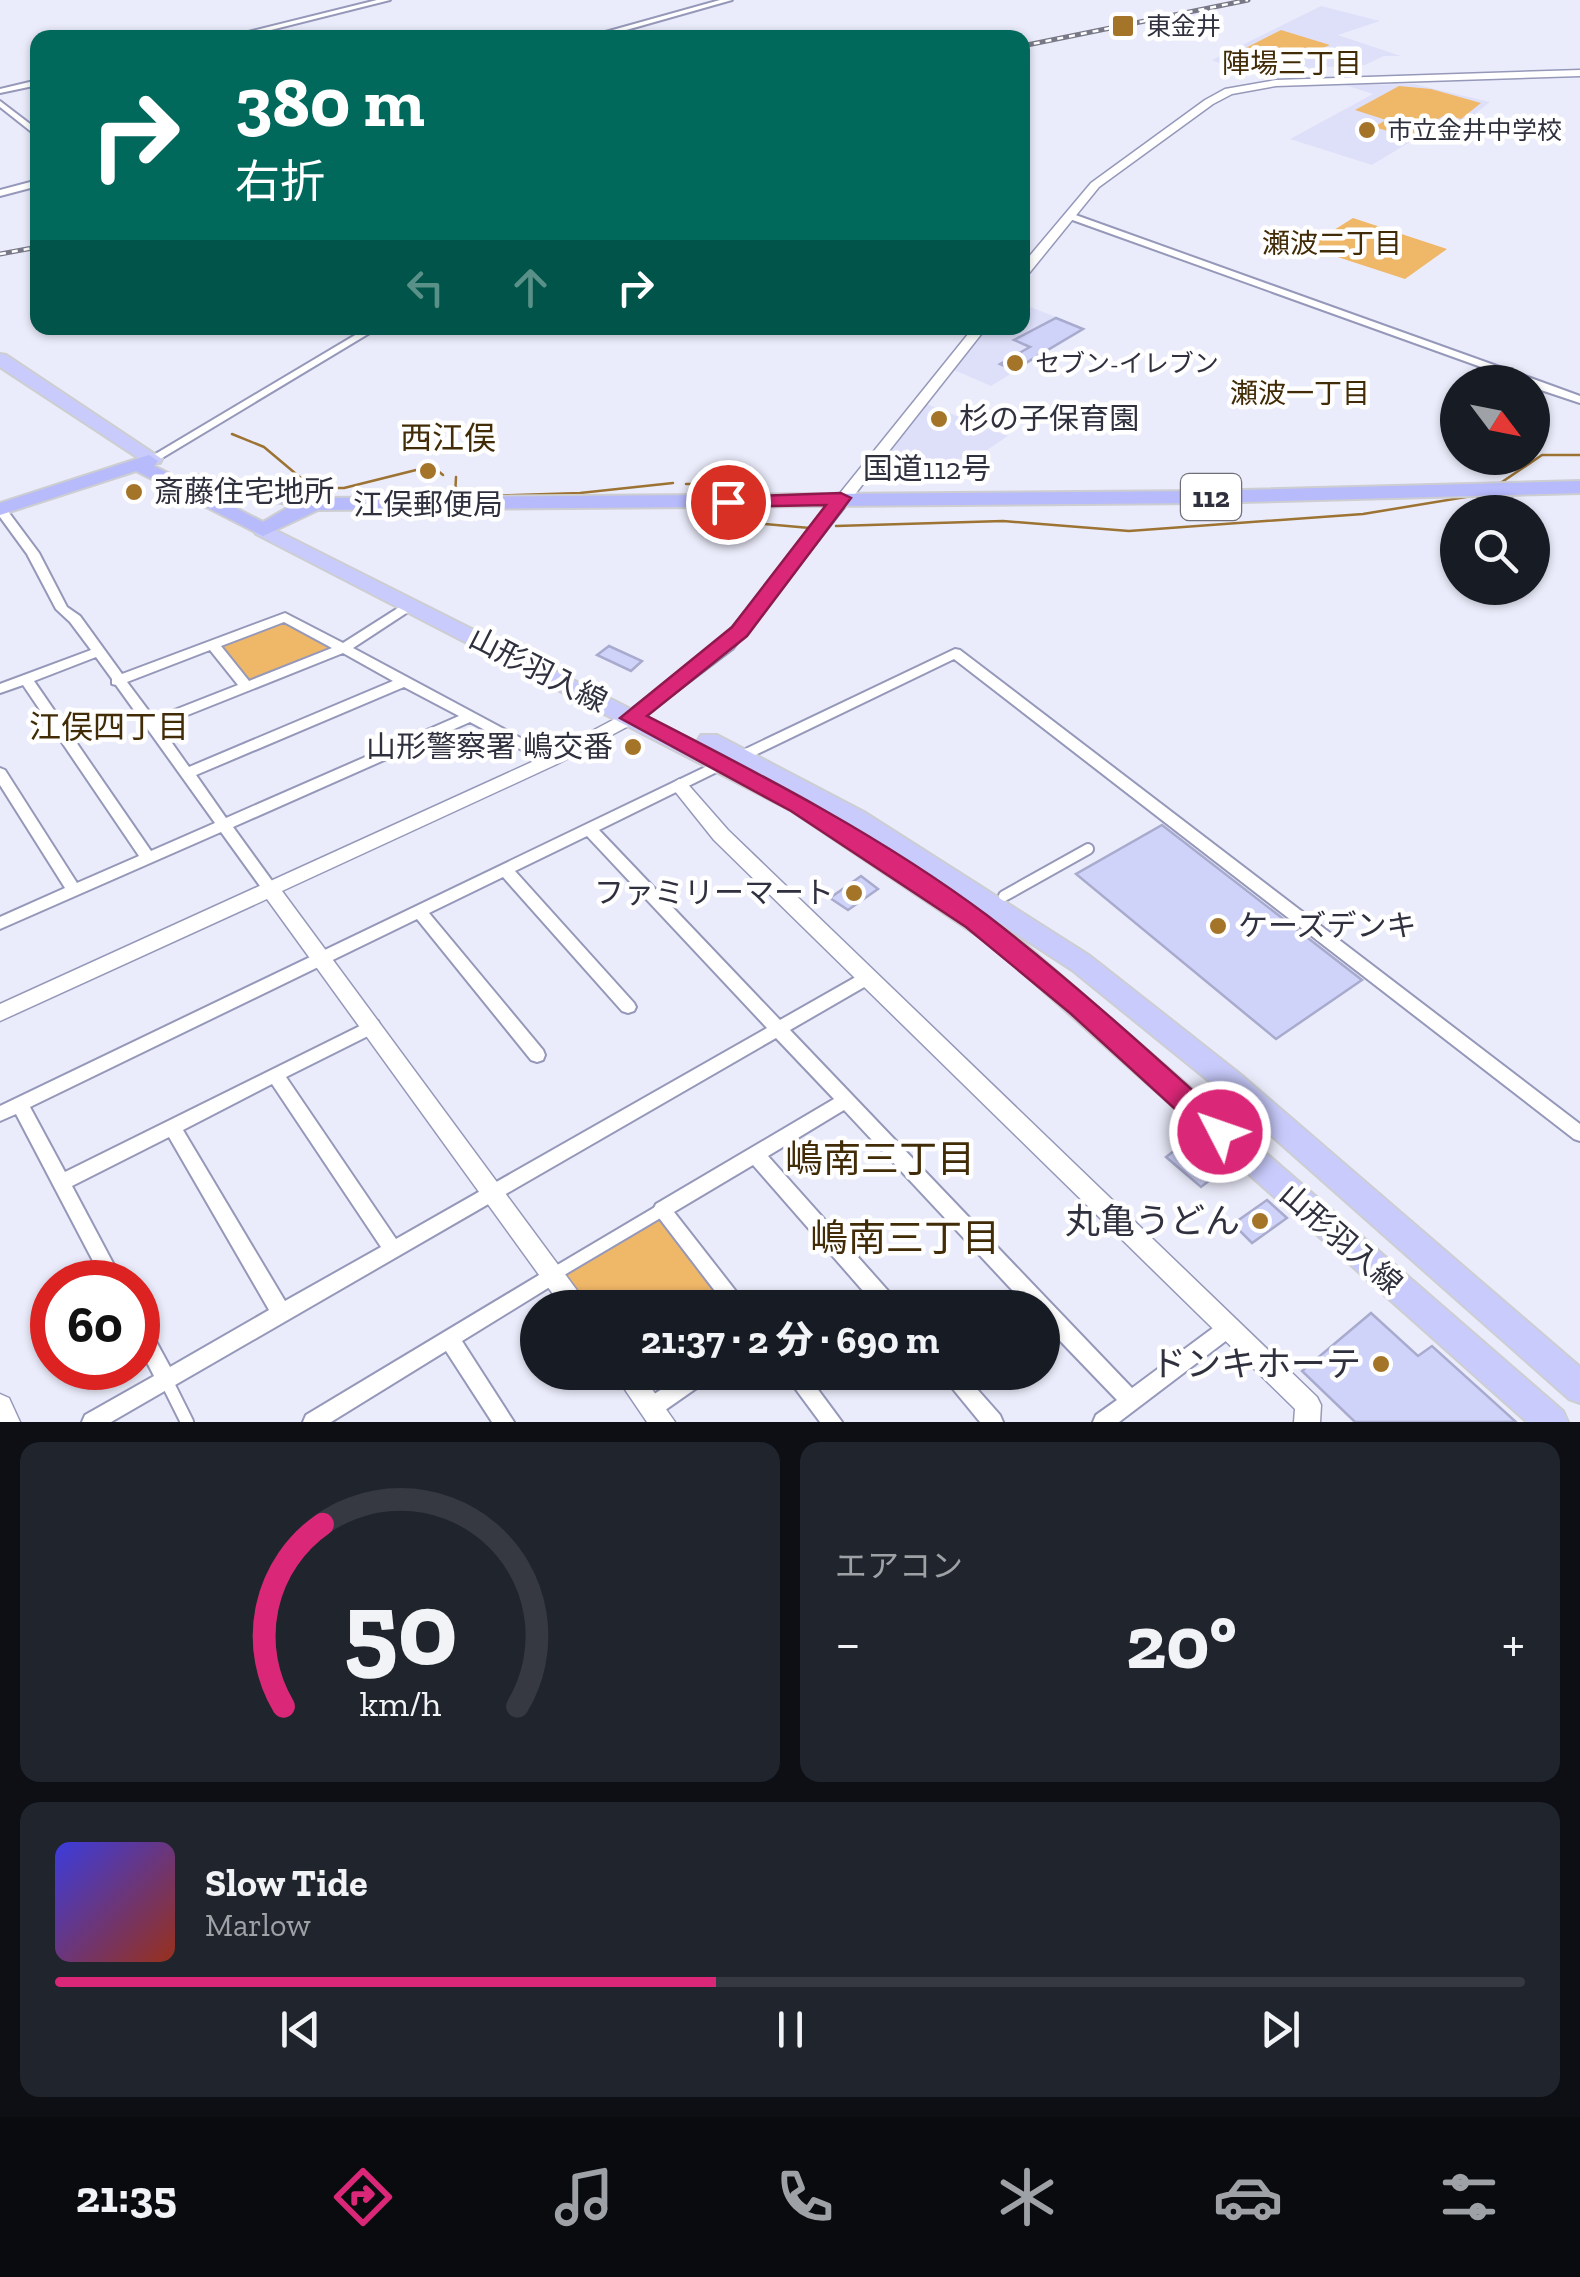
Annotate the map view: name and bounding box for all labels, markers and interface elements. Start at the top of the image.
place label: 東金井 [1146,11,1221,41]
marker: 東金井 [1110,13,1136,39]
district label: 陣場三丁目 [1222,47,1362,80]
text: 380 m [235,60,425,144]
icon: right [70,70,200,200]
place label: 市立金井中学校 [1387,115,1562,145]
marker: 市立金井中学校 [1356,119,1378,141]
text: 右折 [235,155,325,209]
district label: 瀬波二丁目 [1262,227,1402,260]
icon: left [398,260,453,315]
icon: ahead [503,260,558,315]
icon: right [608,260,663,315]
place label: セブン-イレブン [1035,348,1219,378]
marker: セブン-イレブン [1004,352,1026,374]
north arrow [1440,365,1550,475]
map controls [1440,365,1550,605]
district label: 瀬波一丁目 [1230,377,1370,410]
place label: 杉の子保育園 [959,401,1139,437]
marker: 杉の子保育園 [928,408,950,430]
district label: 西江俣 [400,419,496,457]
street label: 国道112号 [863,451,991,487]
marker: 江俣郵便局 [417,460,439,482]
pin [686,460,771,545]
place label: 斎藤住宅地所 [154,474,334,510]
road number: 112 [1181,474,1241,520]
icon: arrive [701,475,756,530]
marker: 斎藤住宅地所 [123,481,145,503]
place label: 江俣郵便局 [353,487,503,523]
button: search [1440,495,1550,605]
street label: 山形羽入線 [463,620,613,720]
district label: 江俣四丁目 [29,708,189,746]
place label: 山形警察署 嶋交番 [366,729,613,765]
marker: 山形警察署 嶋交番 [622,736,644,758]
place label: ファミリーマート [594,875,834,911]
marker: ファミリーマート [843,882,865,904]
place label: ケーズデンキ [1238,908,1417,944]
marker: ケーズデンキ [1207,915,1229,937]
position arrow [1168,1080,1272,1184]
district label: 嶋南三丁目 [785,1136,975,1182]
street label: 山形羽入線 [1273,1176,1409,1302]
place label: 丸亀うどん [1065,1200,1240,1242]
marker: 丸亀うどん [1249,1210,1271,1232]
district label: 嶋南三丁目 [810,1215,1000,1261]
speed limit sign: 60 [30,1260,160,1390]
text: 21:37 · 2 分 · 690 m [641,1317,939,1363]
place label: ドンキホーテ [1151,1343,1361,1385]
marker: ドンキホーテ [1370,1353,1392,1375]
text: エアコン [835,1547,963,1585]
text: 50 [343,1566,457,1691]
text: 20° [1126,1597,1237,1687]
text: − [835,1610,861,1676]
text: + [1502,1610,1525,1676]
text: km/h [359,1682,441,1725]
text: Slow Tide [205,1860,368,1906]
text: Marlow [205,1906,311,1944]
icon: previous [273,2002,328,2057]
icon: pause [763,2002,818,2057]
icon: next [1253,2002,1308,2057]
icon: directions [328,2162,398,2232]
icon: music [549,2162,619,2232]
icon: phone [770,2162,840,2232]
icon: climate [992,2162,1062,2232]
icon: car [1213,2162,1283,2232]
icon: filters [1434,2162,1504,2232]
text: 21:35 [76,2170,177,2224]

